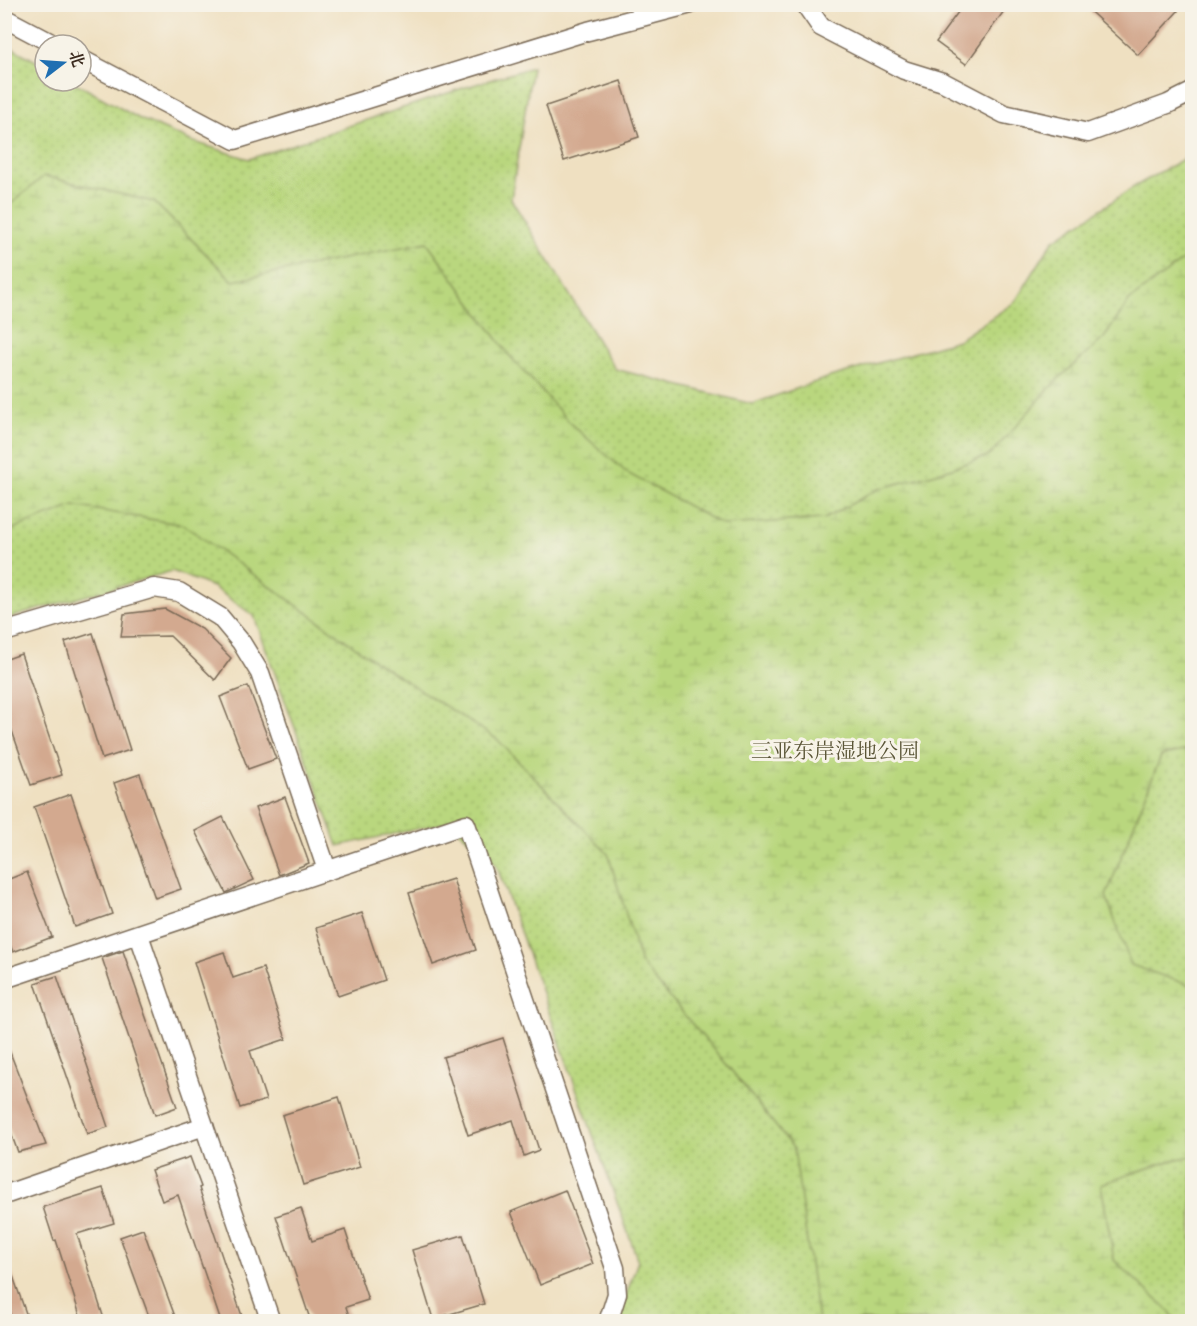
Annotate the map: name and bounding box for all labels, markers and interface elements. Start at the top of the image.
north arrow [33,33,93,93]
text: 北 [64,48,89,70]
park label: 三亚东岸湿地公园 [751,737,919,765]

